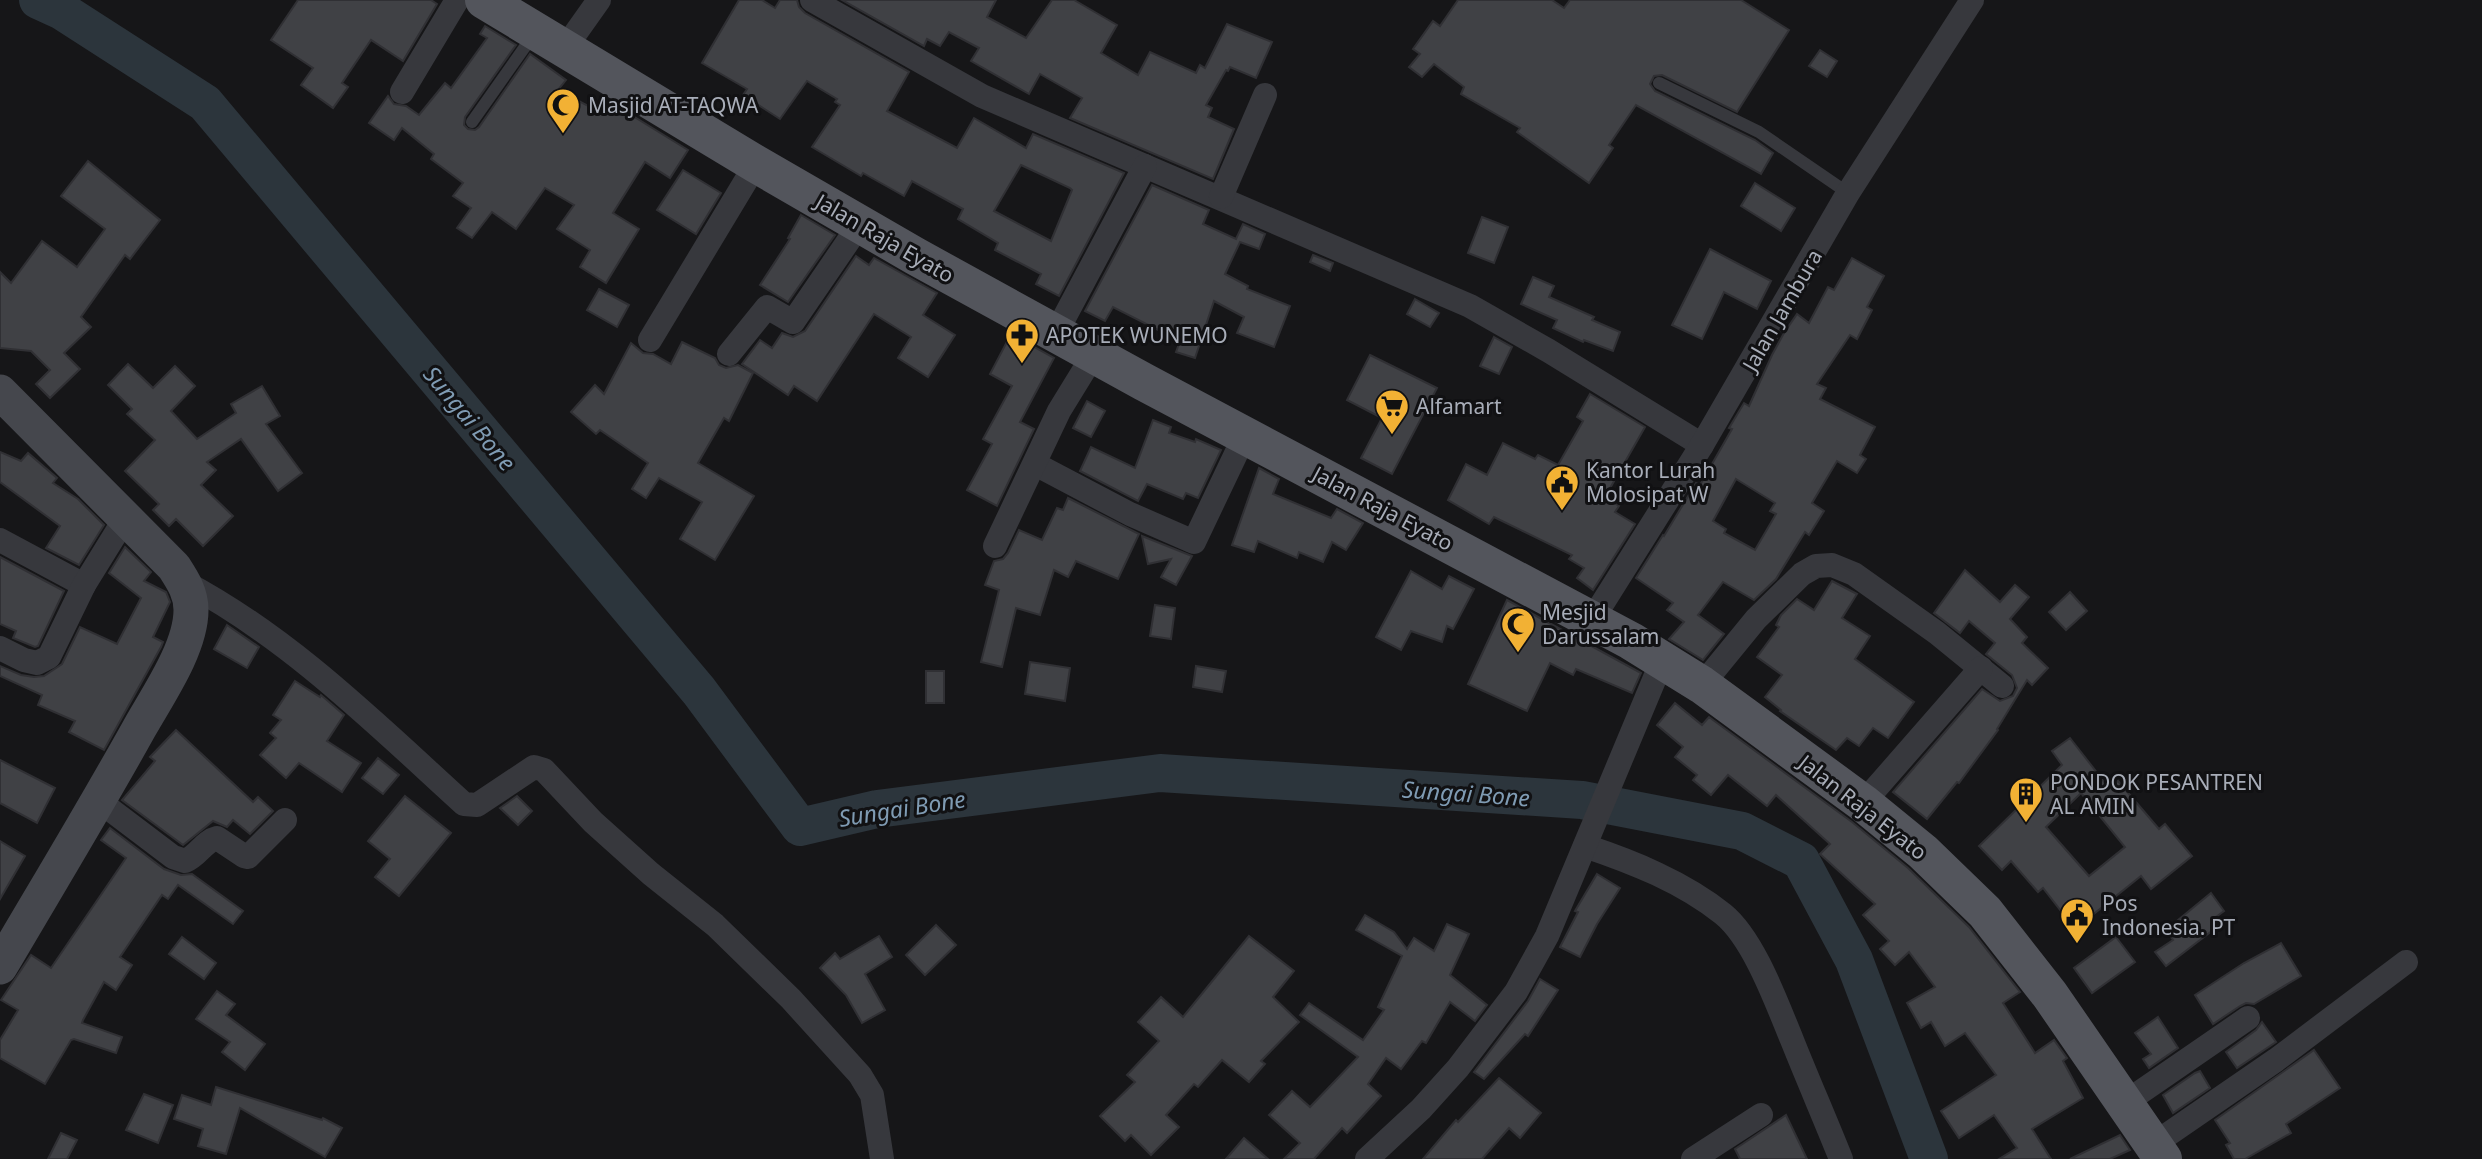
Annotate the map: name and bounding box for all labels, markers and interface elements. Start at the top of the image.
mosque icon: Masjid AT-TAQWA [544,86,582,135]
place label: Masjid AT-TAQWA [588,91,759,119]
street label: Jalan Raja Eyato [809,186,959,289]
street label: Jalan Jambura [1735,244,1828,378]
pharmacy icon: APOTEK WUNEMO [1003,316,1041,365]
place label: APOTEK WUNEMO [1046,321,1228,349]
water label: Sungai Bone [417,359,523,477]
supermarket icon: Alfamart [1373,387,1411,436]
place label: Alfamart [1416,392,1502,420]
place label: Kantor Lurah Molosipat W [1586,456,1715,508]
street label: Jalan Raja Eyato [1306,458,1458,557]
public building icon: Kantor Lurah Molosipat W [1543,463,1581,512]
place label: Mesjid Darussalam [1542,598,1660,650]
mosque icon: Mesjid Darussalam [1499,605,1537,654]
street label: Jalan Raja Eyato [1792,747,1933,866]
place label: PONDOK PESANTREN AL AMIN [2050,768,2263,820]
water label: Sungai Bone [1401,773,1531,813]
building icon: PONDOK PESANTREN AL AMIN [2007,775,2045,824]
water label: Sungai Bone [836,782,968,834]
place label: Pos Indonesia. PT [2102,889,2236,941]
public building icon: Pos Indonesia. PT [2058,896,2096,945]

